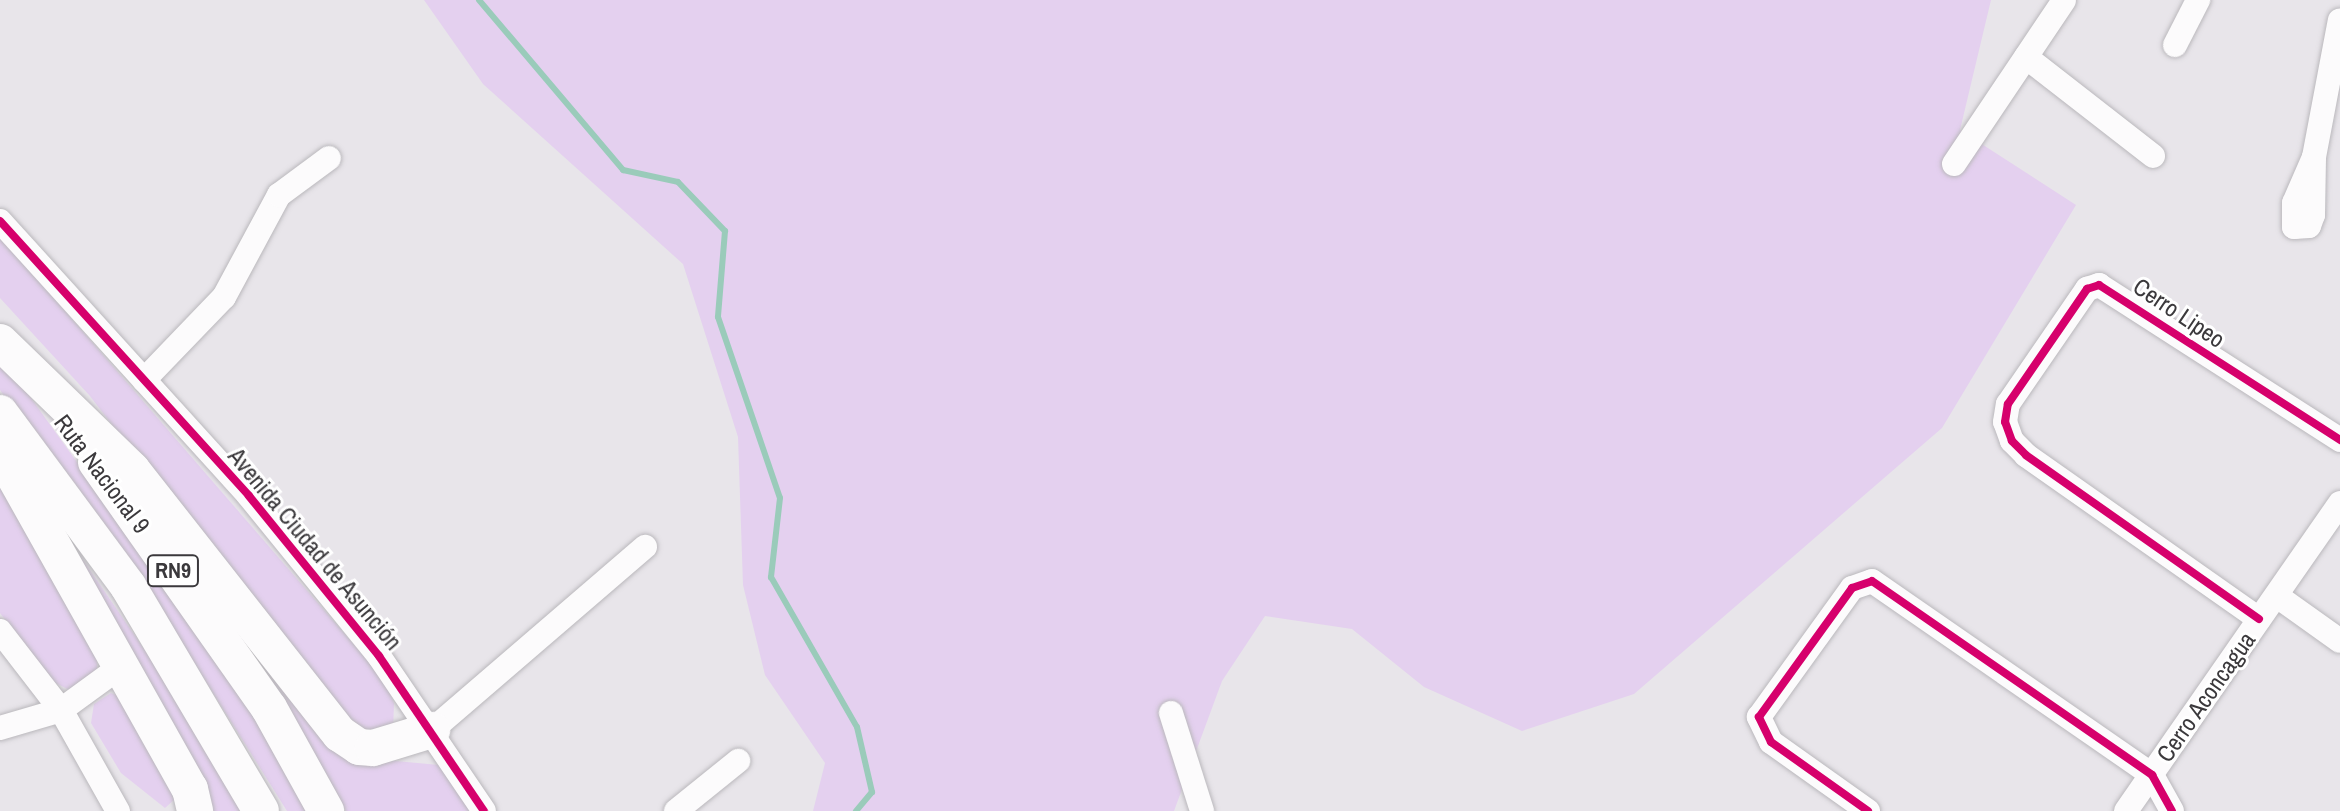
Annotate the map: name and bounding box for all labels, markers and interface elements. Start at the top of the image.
street label: Cerro Lipeo [2128,272,2230,354]
street label: Ruta Nacional 9 [48,409,156,539]
street label: Avenida Ciudad de Asunción [222,442,408,656]
road number: RN9 [145,553,201,589]
street label: Cerro Aconcagua [2150,626,2262,768]

